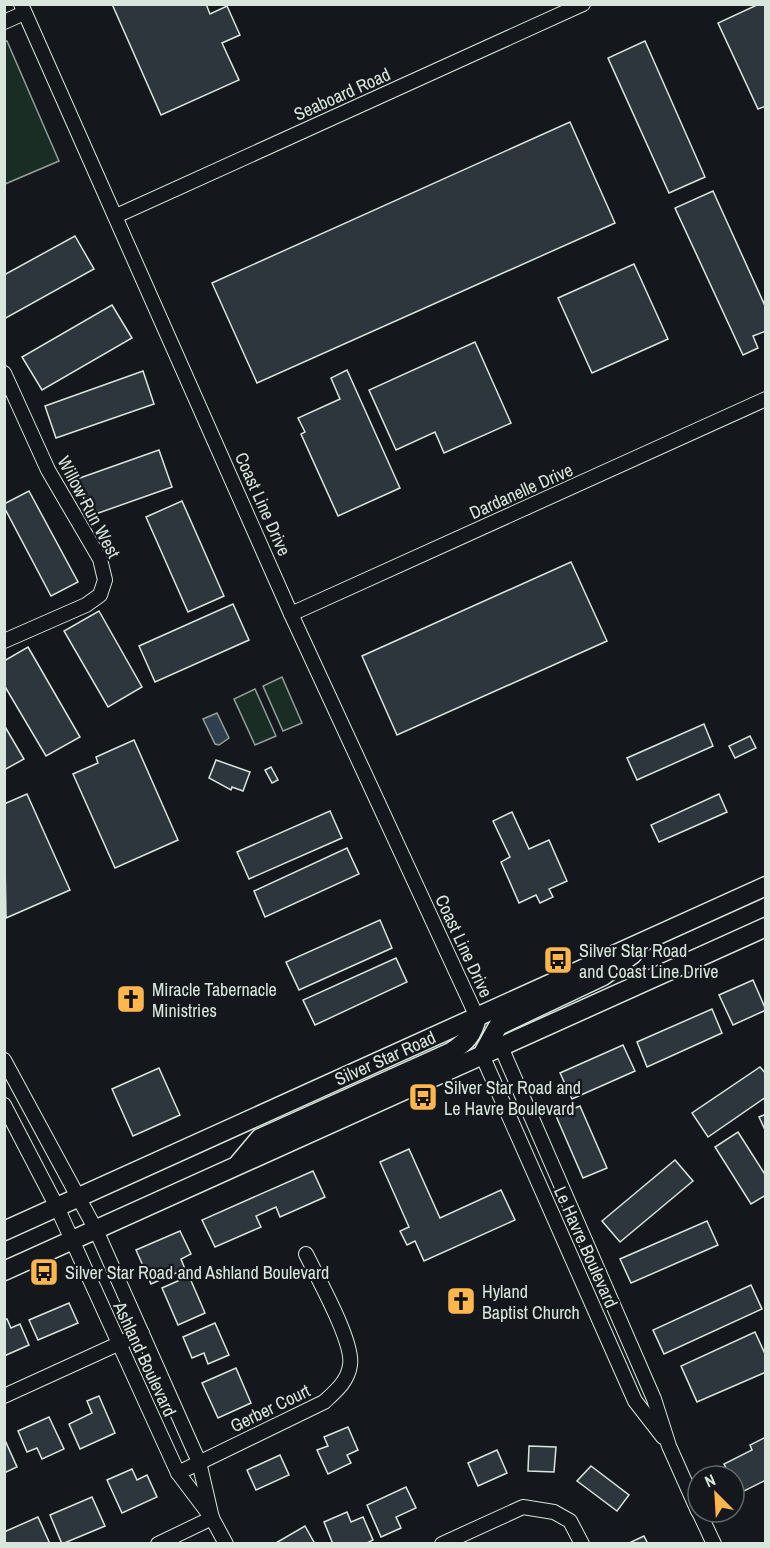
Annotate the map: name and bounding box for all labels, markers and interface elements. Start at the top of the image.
street label: Seaboard Road [290,62,394,126]
street label: Coast Line Drive [229,448,297,560]
street label: Willow Run West [52,452,126,562]
street label: Dardanelle Drive [465,457,577,525]
street label: Coast Line Drive [429,891,499,1001]
place label: Silver Star Road and Coast Line Drive [579,938,718,984]
bus stop icon: Silver Star Road and Coast Line Drive [542,944,574,976]
place label: Miracle Tabernacle Ministries [152,977,277,1023]
church icon: Miracle Tabernacle Ministries [115,983,147,1015]
street label: Silver Star Road [330,1025,440,1091]
place label: Silver Star Road and Le Havre Boulevard [444,1075,581,1121]
bus stop icon: Silver Star Road and Le Havre Boulevard [407,1081,439,1113]
street label: Le Havre Boulevard [548,1182,624,1312]
bus stop icon: Silver Star Road and Ashland Boulevard [28,1256,60,1288]
place label: Silver Star Road and Ashland Boulevard [65,1260,329,1285]
place label: Hyland Baptist Church [482,1279,580,1325]
church icon: Hyland Baptist Church [445,1285,477,1317]
street label: Ashland Boulevard [107,1297,183,1420]
street label: Gerber Court [226,1378,314,1438]
north arrow [686,1464,746,1524]
text: N [701,1468,719,1492]

